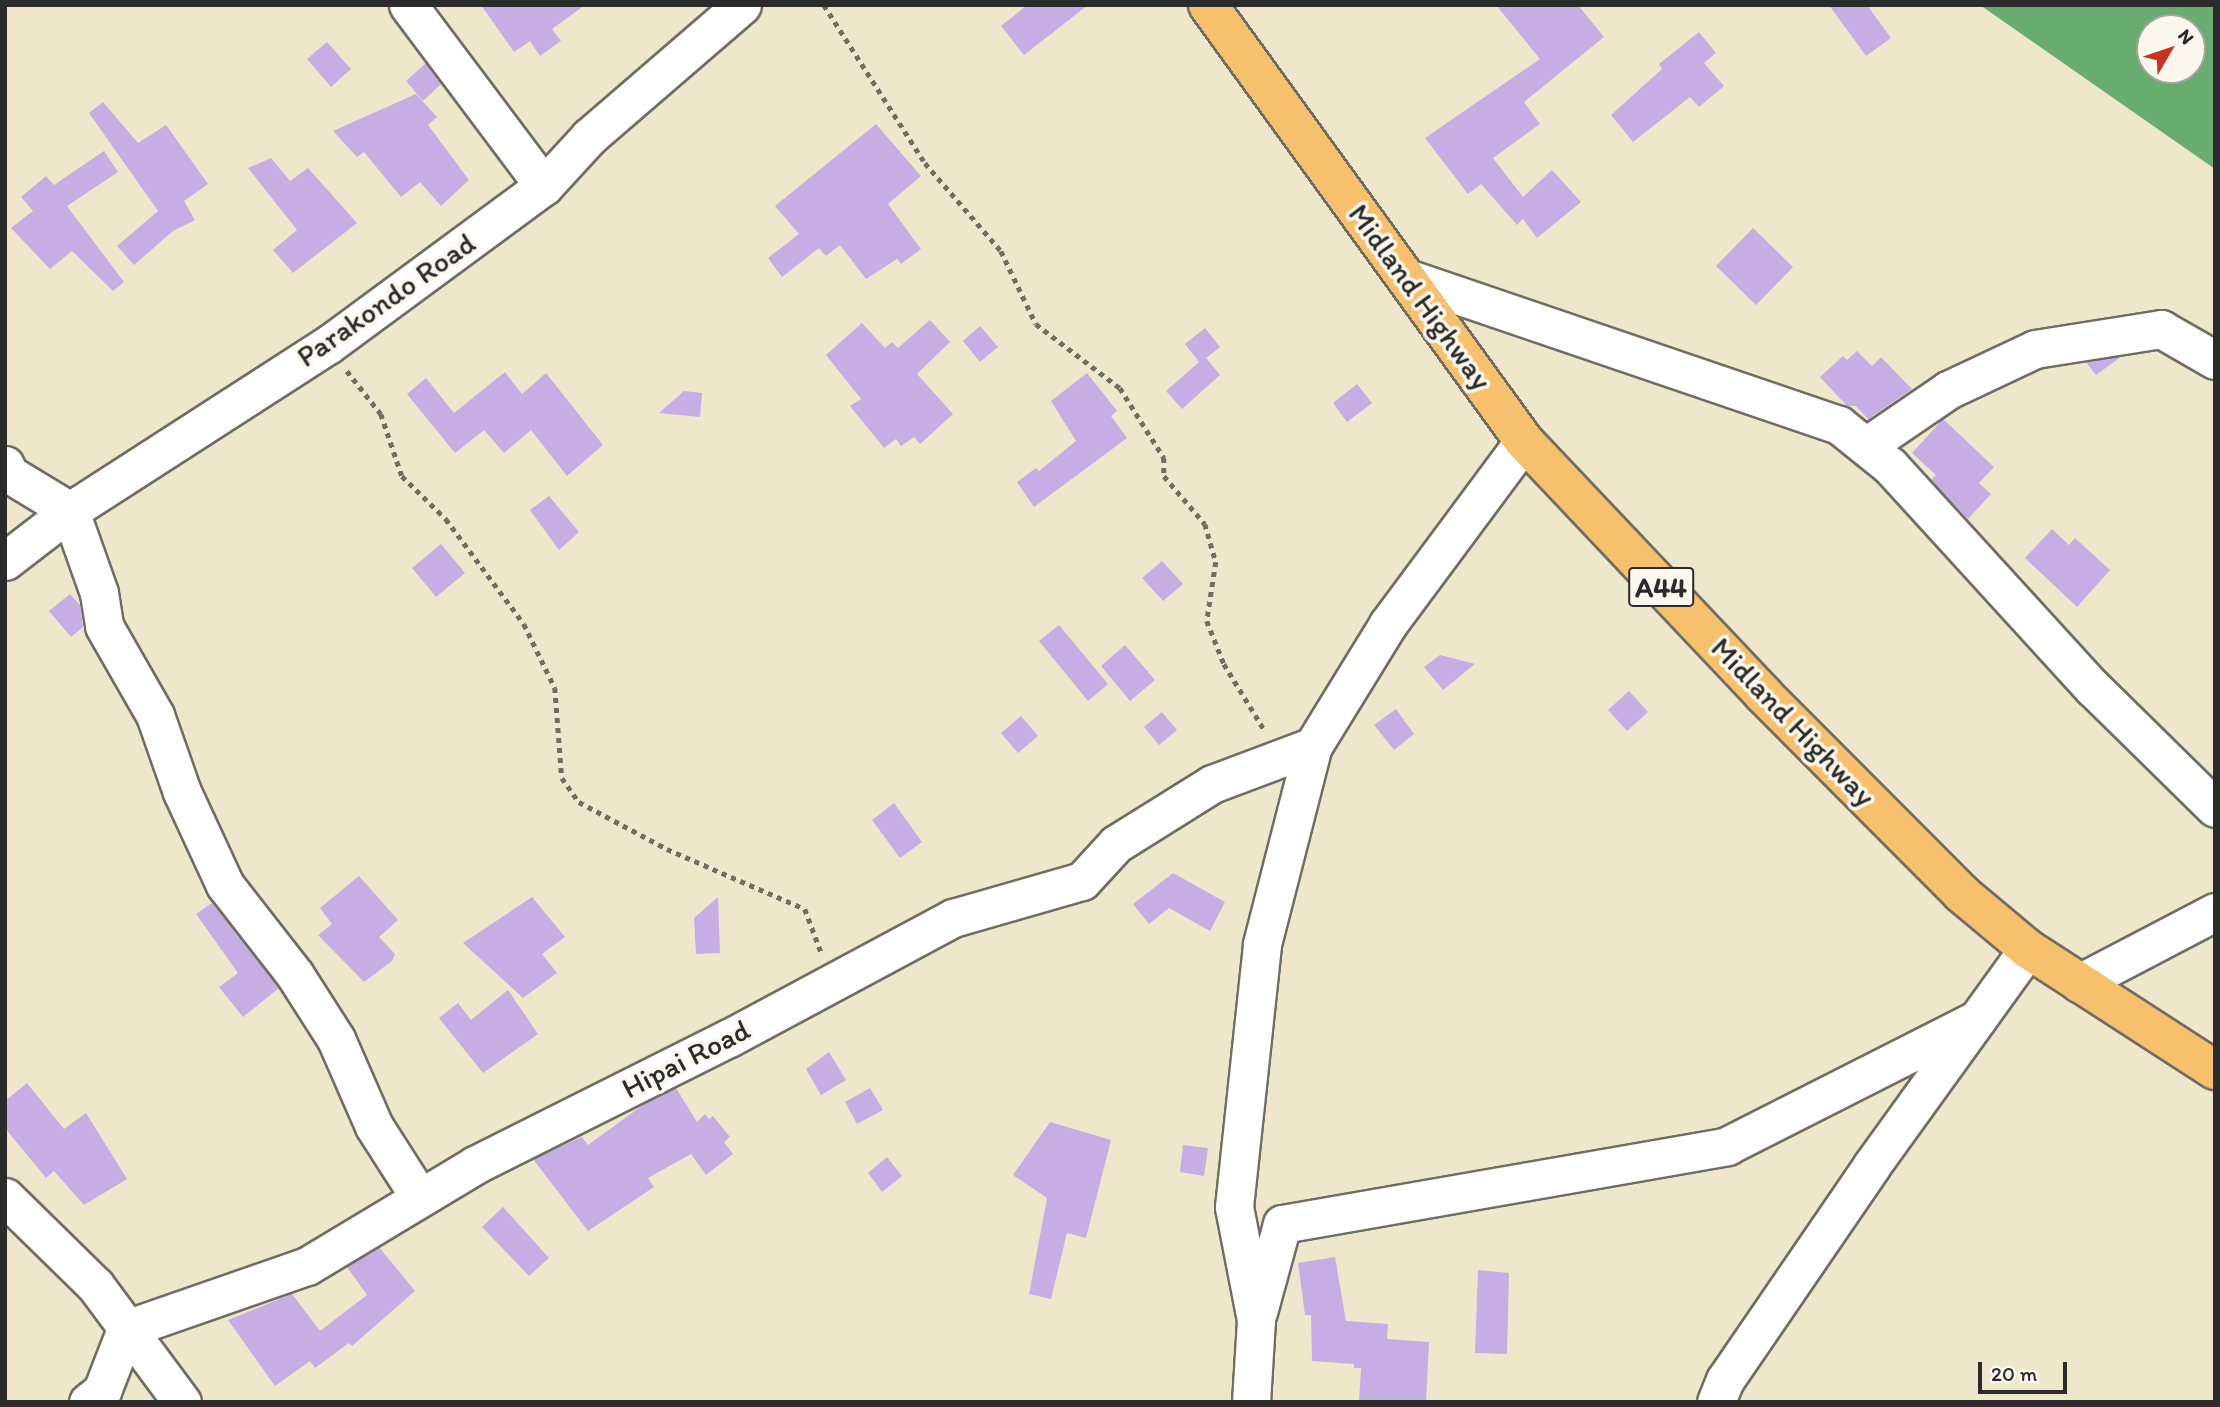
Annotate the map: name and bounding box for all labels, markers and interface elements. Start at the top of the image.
north arrow [2136,14,2206,84]
text: N [2173,25,2199,49]
street label: Midland Highway [1341,198,1499,396]
street label: Parakondo Road [290,225,482,375]
road number: A44 [1628,562,1694,612]
street label: Midland Highway [1704,630,1882,814]
street label: Hipai Road [616,1012,756,1106]
scale bar [1982,1348,2071,1392]
text: 20 m [1991,1361,2037,1386]

